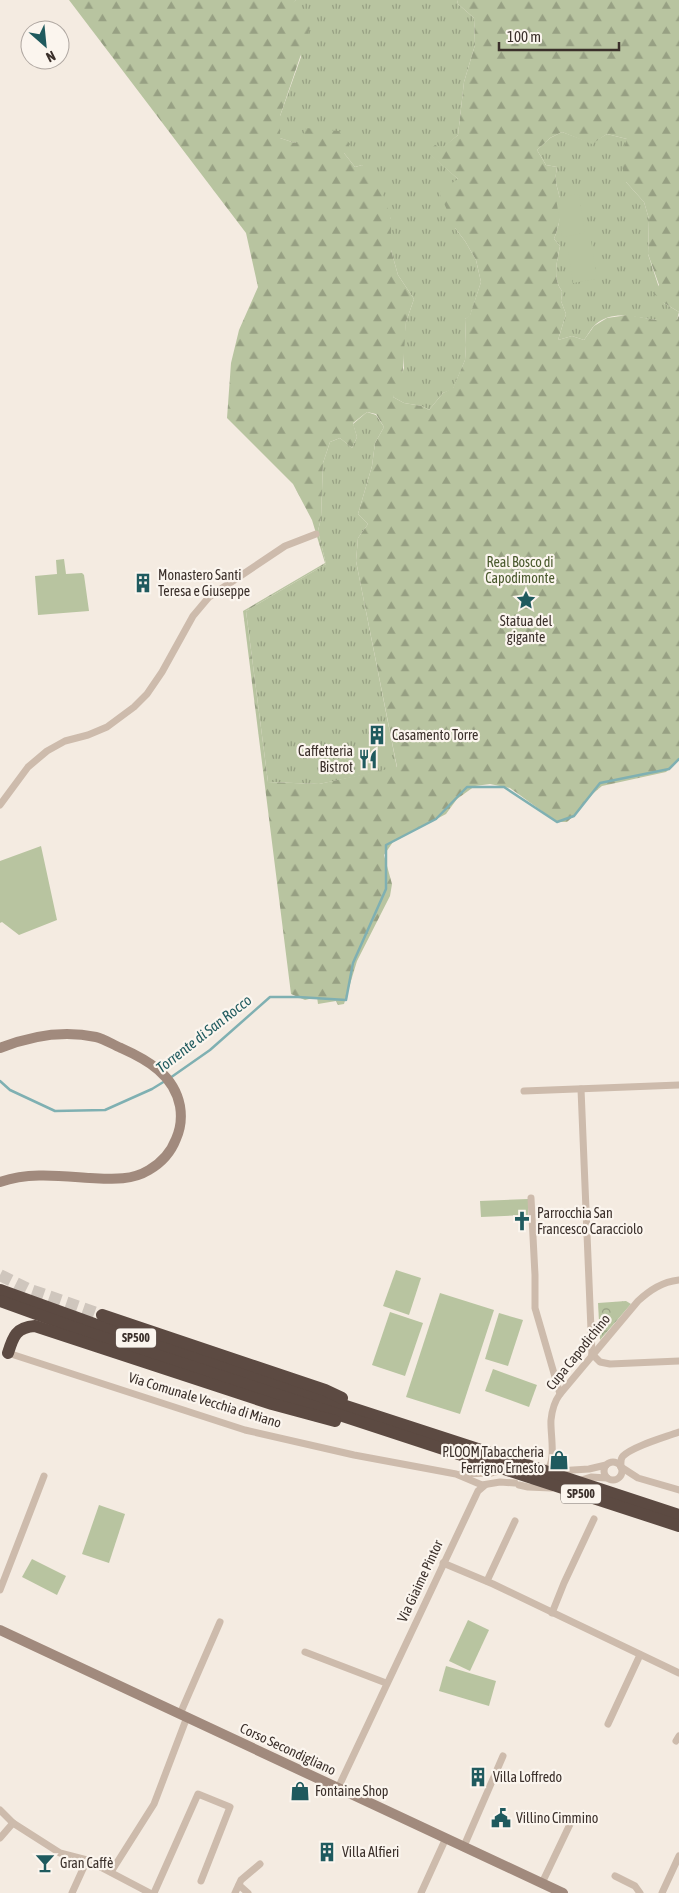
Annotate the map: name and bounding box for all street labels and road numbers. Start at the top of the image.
street label: Cupa Capodichino [543,1311,613,1393]
road number: SP500 [116,1329,156,1348]
street label: Via Comunale Vecchia di Miano [127,1369,283,1431]
road number: SP500 [561,1485,601,1504]
street label: Via Giaime Pintor [394,1537,446,1624]
street label: Corso Secondigliano [238,1720,338,1778]

